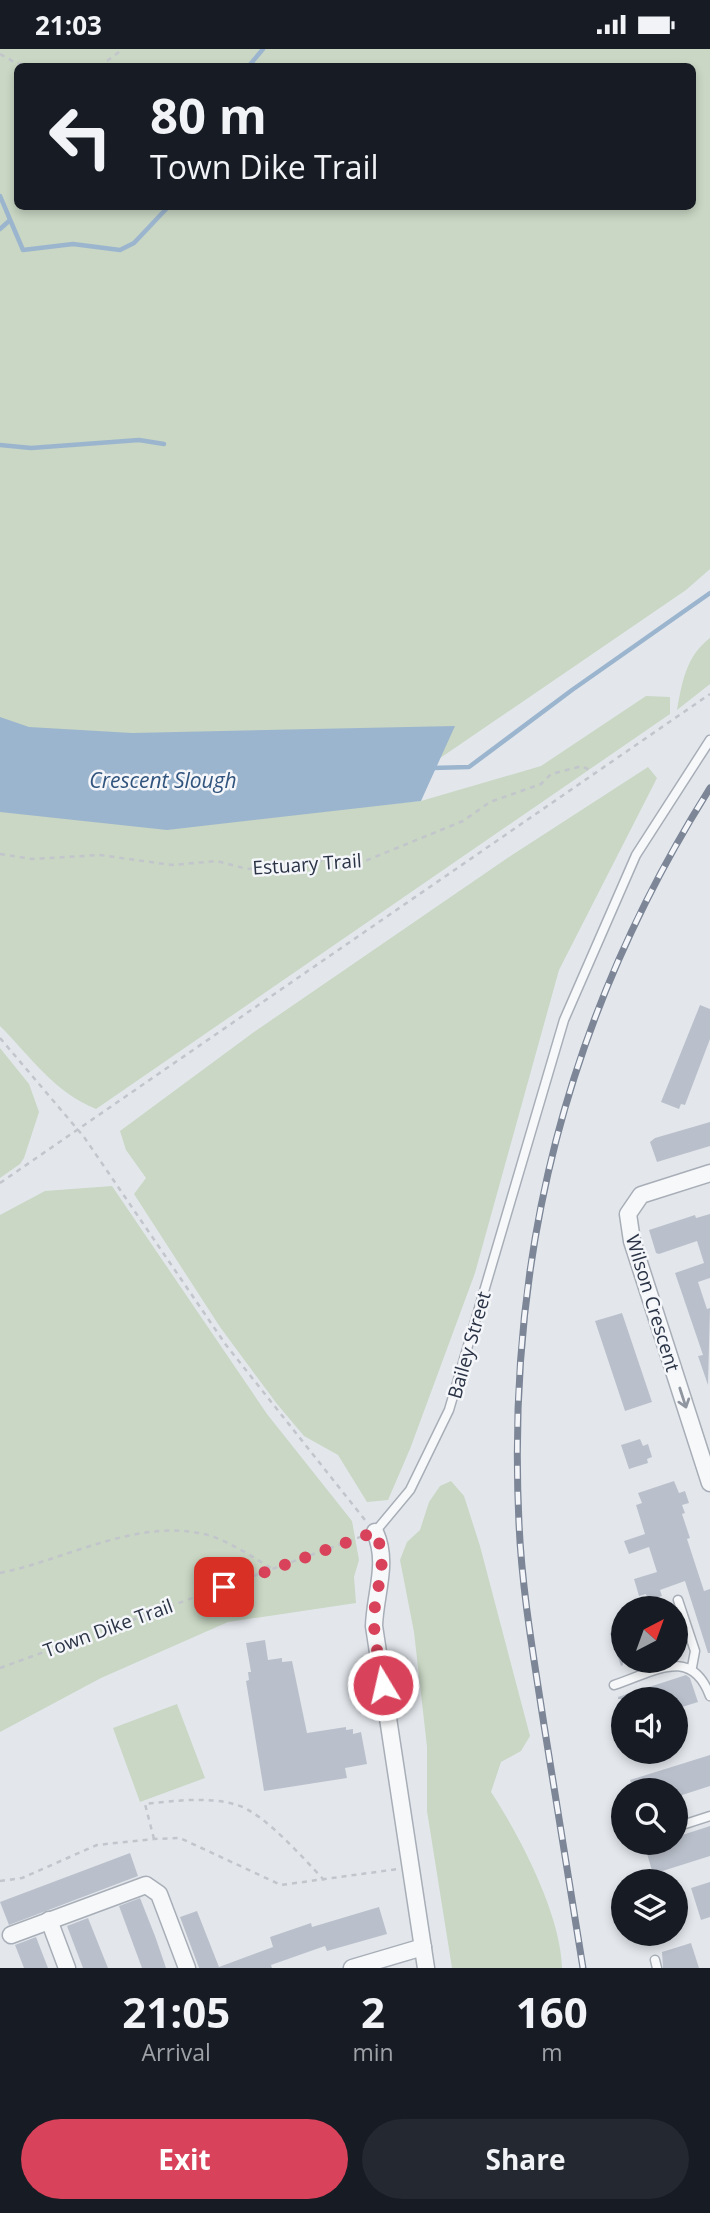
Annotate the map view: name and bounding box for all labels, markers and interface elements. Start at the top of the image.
text: 21:03 [35,7,102,43]
text: 80 m [150,82,267,148]
icon: left [35,91,126,182]
text: Town Dike Trail [150,145,379,188]
water label: Crescent Slough [89,766,237,794]
street label: Estuary Trail [252,847,362,881]
street label: Wilson Crescent [620,1231,686,1375]
street label: Bailey Street [441,1288,497,1402]
one-way arrow [677,1387,690,1409]
pin [194,1557,254,1617]
icon: arrive [205,1568,243,1606]
street label: Town Dike Trail [40,1593,176,1663]
north arrow [611,1596,688,1673]
map controls [611,1596,688,1946]
position arrow [346,1648,420,1722]
button: sound [611,1687,688,1764]
button: search [611,1778,688,1855]
button: layers [611,1869,688,1946]
text: 21:05 [122,1983,230,2040]
text: 2 [361,1983,385,2040]
text: 160 [516,1983,588,2040]
text: Arrival [142,2036,211,2068]
text: min [352,2036,394,2068]
text: m [541,2036,562,2068]
button: Exit [21,2119,348,2199]
button: Share [362,2119,689,2199]

